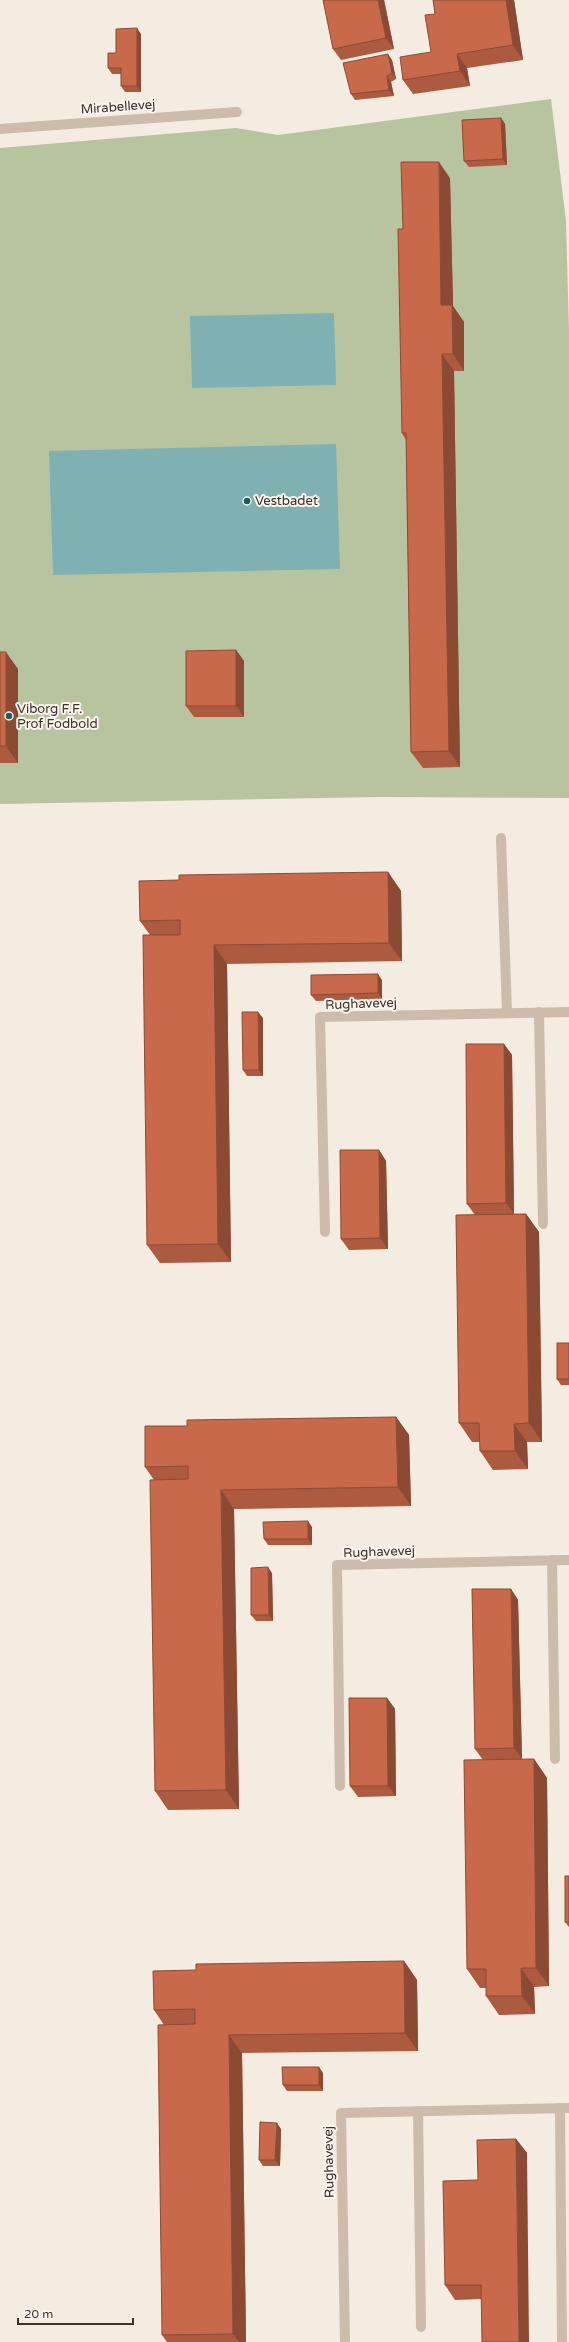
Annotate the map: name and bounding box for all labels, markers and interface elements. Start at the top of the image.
street label: Mirabellevej [80,96,156,118]
place label: Vestbadet [255,493,318,509]
marker: Vestbadet [242,496,252,506]
place label: Viborg F.F. Prof Fodbold [17,701,98,732]
marker: Viborg F.F. Prof Fodbold [4,711,14,721]
street label: Rughavevej [325,995,397,1013]
street label: Rughavevej [343,1543,415,1561]
street label: Rughavevej [320,2126,338,2198]
scale bar [18,2300,133,2326]
text: 20 m [24,2307,53,2321]

